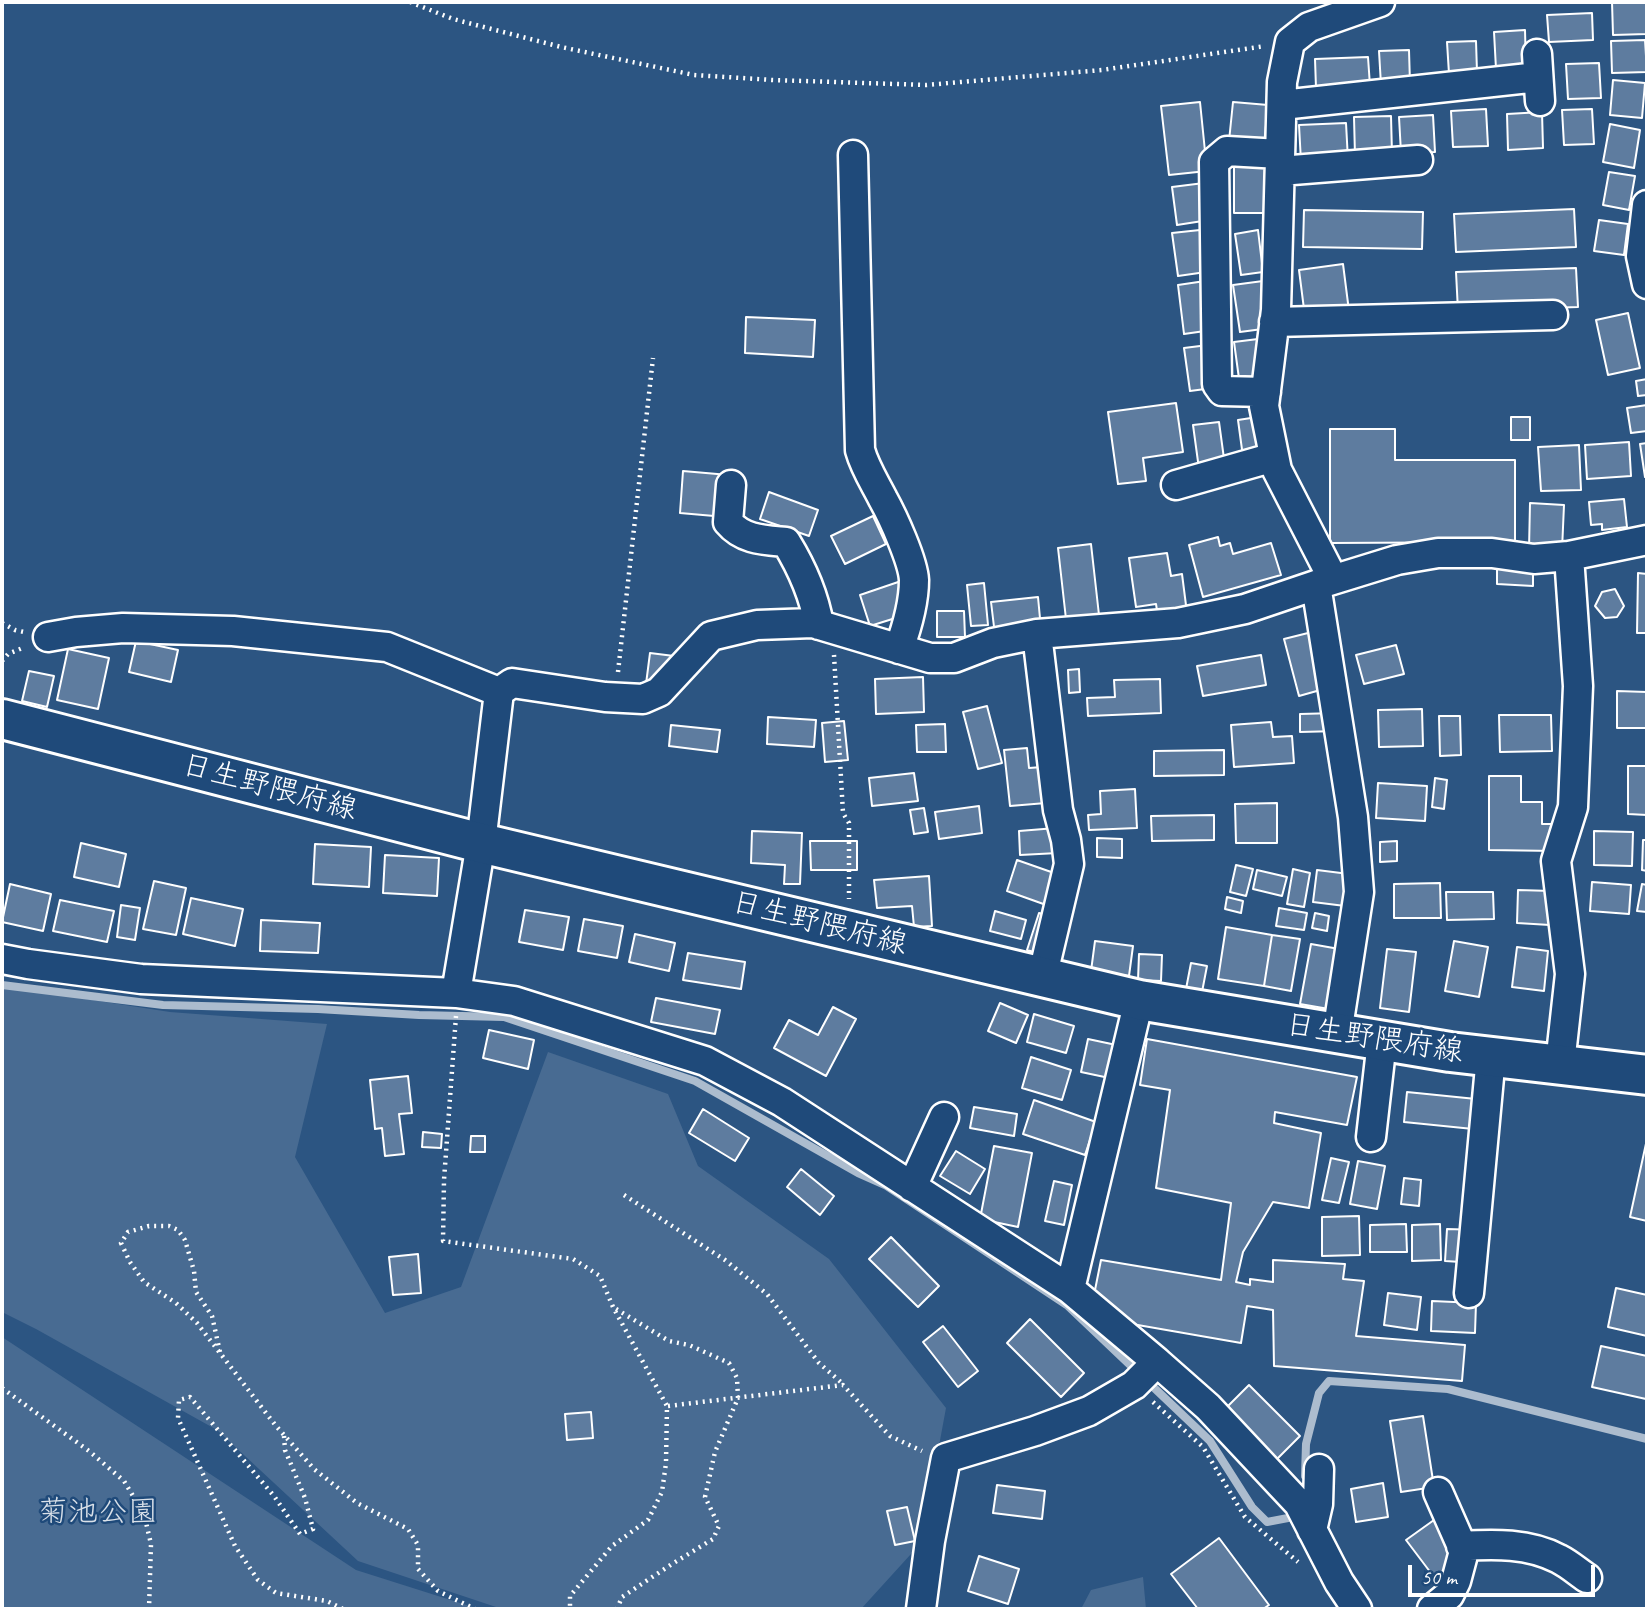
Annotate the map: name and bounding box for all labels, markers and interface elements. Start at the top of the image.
street label: 日生野隈府線 [177,747,361,829]
street label: 日生野隈府線 [727,885,911,963]
street label: 日生野隈府線 [1282,1007,1466,1071]
park label: 菊池公園 [38,1495,158,1531]
scale bar [1411,1552,1598,1596]
text: 50 m [1421,1564,1457,1590]

